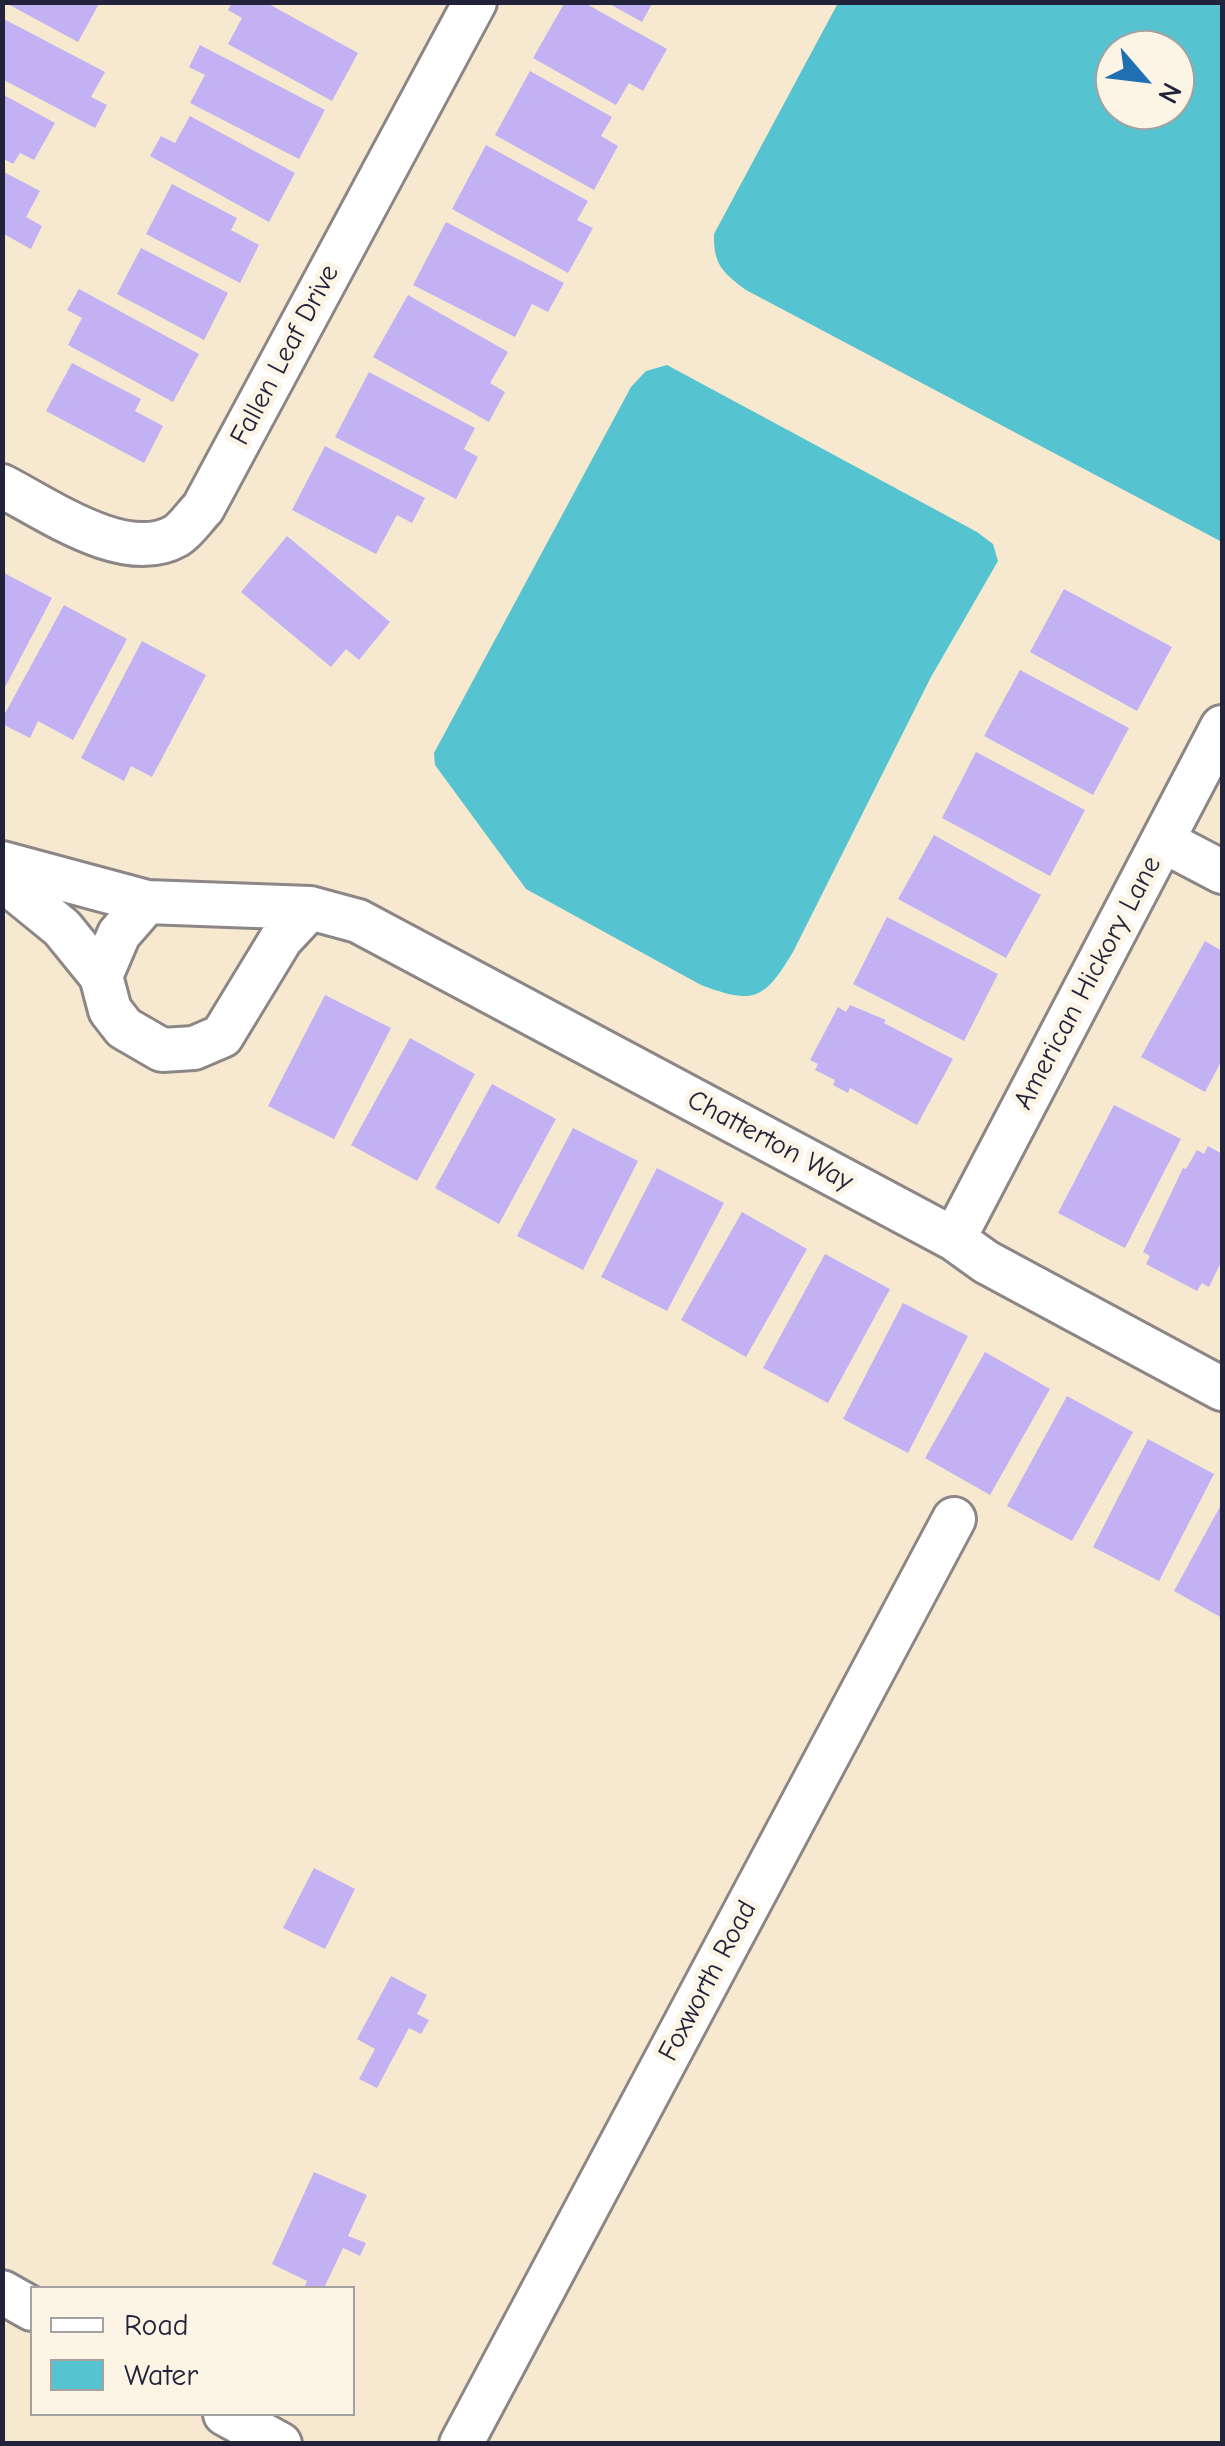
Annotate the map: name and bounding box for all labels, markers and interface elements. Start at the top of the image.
north arrow [1095,30,1195,130]
text: N [1151,78,1188,109]
street label: Fallen Leaf Drive [223,259,347,451]
street label: American Hickory Lane [1007,851,1169,1115]
street label: Chatterton Way [681,1083,859,1199]
street label: Foxworth Road [652,1895,764,2067]
legend [30,2286,355,2416]
text: Road [124,2308,189,2343]
text: Water [124,2358,198,2393]

